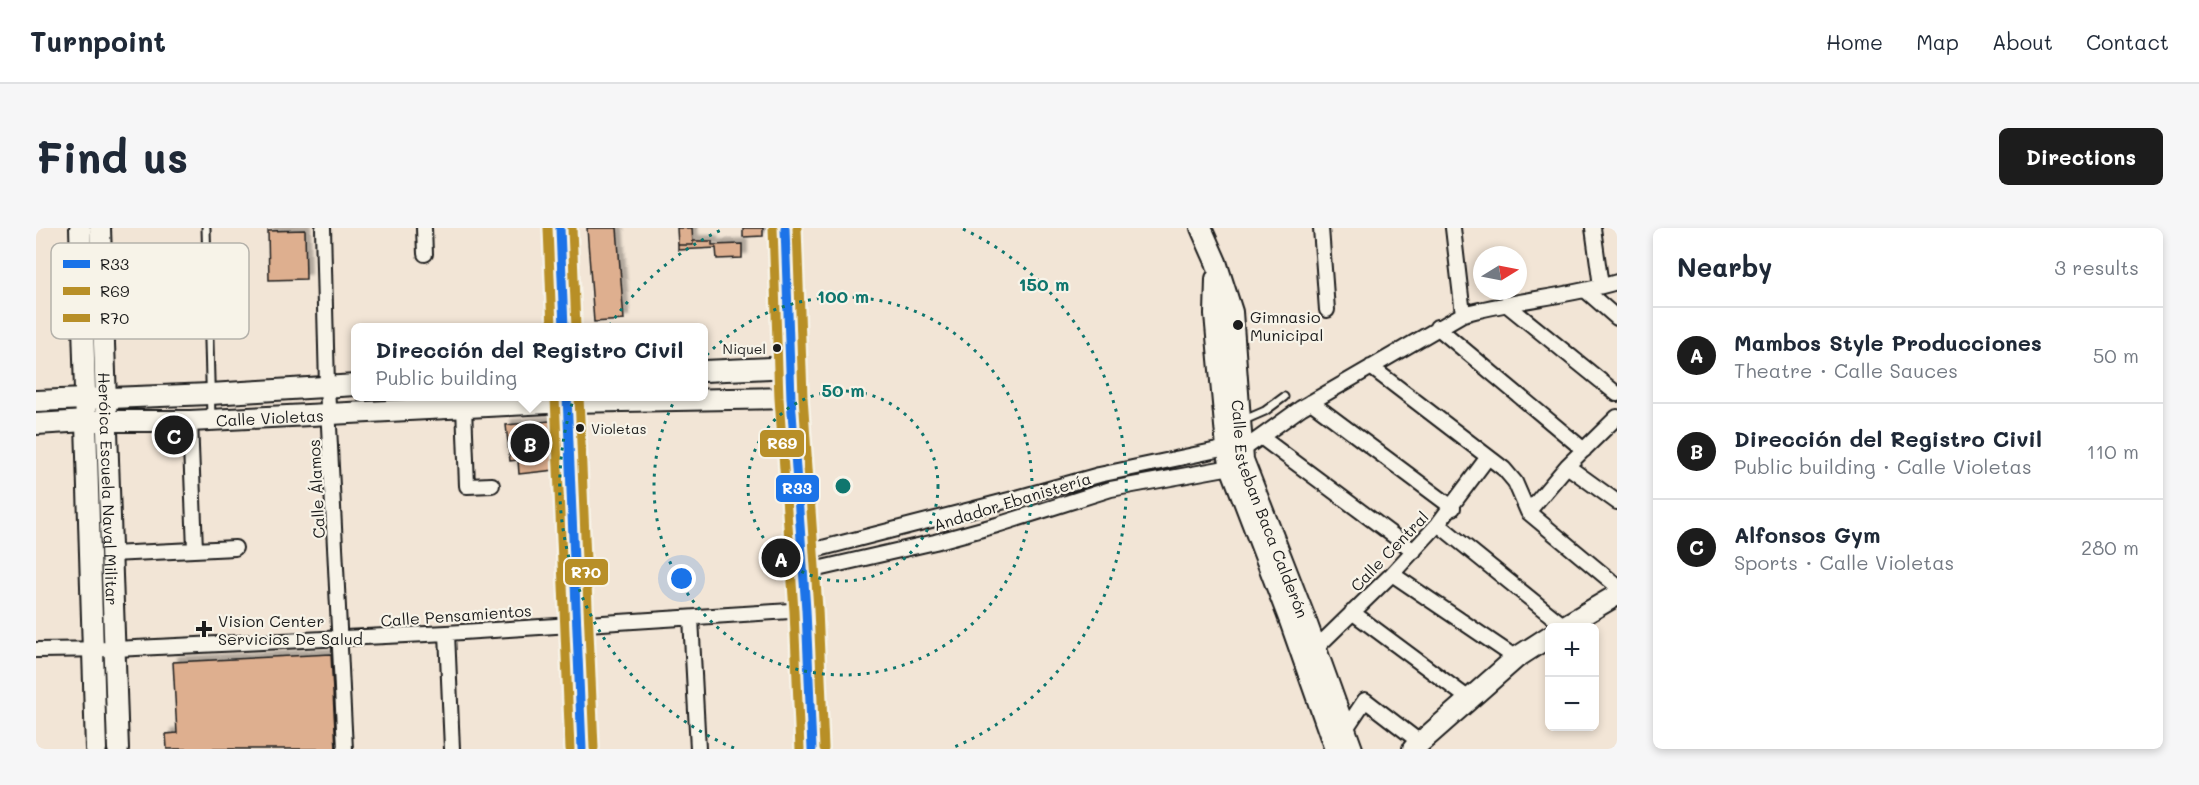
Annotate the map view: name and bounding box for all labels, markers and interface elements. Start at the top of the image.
text: Turnpoint [30,23,166,59]
text: Home [1826,28,1883,55]
text: Map [1916,28,1959,55]
text: About [1992,28,2053,55]
text: Contact [2086,28,2169,55]
button: Directions [1999,128,2163,185]
text: Find us [36,129,188,184]
legend [51,243,249,339]
north arrow [1473,246,1527,300]
text: Nearby [1677,250,1772,284]
text: R33 [100,253,129,274]
text: 3 results [2054,254,2139,280]
text: 150 m [1019,272,1069,296]
text: R69 [100,280,129,301]
text: 100 m [817,284,869,308]
place label: Gimnasio Municipal [1250,306,1323,345]
text: R70 [100,307,129,328]
marker: Gimnasio Municipal [1231,318,1245,332]
popup [351,323,708,401]
text: Mambos Style Producciones [1734,328,2042,357]
text: Dirección del Registro Civil [376,335,683,364]
place label: Niquel [723,339,766,358]
marker: Niquel [771,342,783,354]
text: A [1690,342,1703,368]
text: 50 m [2093,342,2139,368]
text: Theatre · Calle Sauces [1734,357,1958,383]
text: Public building [376,364,517,390]
street label: Heróica Escuela Naval Militar [94,372,124,606]
text: 50 m [822,378,864,402]
street label: Calle Esteban Baca Calderón [1228,399,1314,621]
street label: Calle Violetas [215,404,324,430]
pin: C [154,412,194,458]
place label: Violetas [591,419,646,438]
pin: B [510,420,550,466]
marker: Violetas [574,422,586,434]
text: Dirección del Registro Civil [1734,424,2042,453]
line badge: R69 [759,429,805,458]
text: R69 [767,432,798,453]
text: B [1690,438,1703,464]
text: 110 m [2086,438,2139,464]
street label: Calle Álamos [303,439,329,539]
text: Public building · Calle Violetas [1734,453,2032,479]
street label: Andador Ebanistería [931,467,1093,535]
line badge: R33 [775,474,820,503]
centre of rings [833,476,853,496]
text: R33 [782,477,813,498]
street label: Calle Central [1345,506,1433,596]
text: Alfonsos Gym [1734,520,1880,549]
text: C [1689,534,1704,560]
text: 280 m [2081,534,2139,560]
pin: A [762,536,800,580]
text: Sports · Calle Violetas [1734,549,1954,575]
line badge: R70 [564,558,609,586]
text: R70 [571,561,601,582]
your location [667,564,696,593]
street label: Calle Pensamientos [380,599,532,631]
place label: Vision Center Servicios De Salud [218,610,363,649]
marker: Vision Center Servicios De Salud [195,620,213,638]
map controls [1545,623,1599,731]
button: + [1545,623,1599,677]
button: − [1545,677,1599,731]

